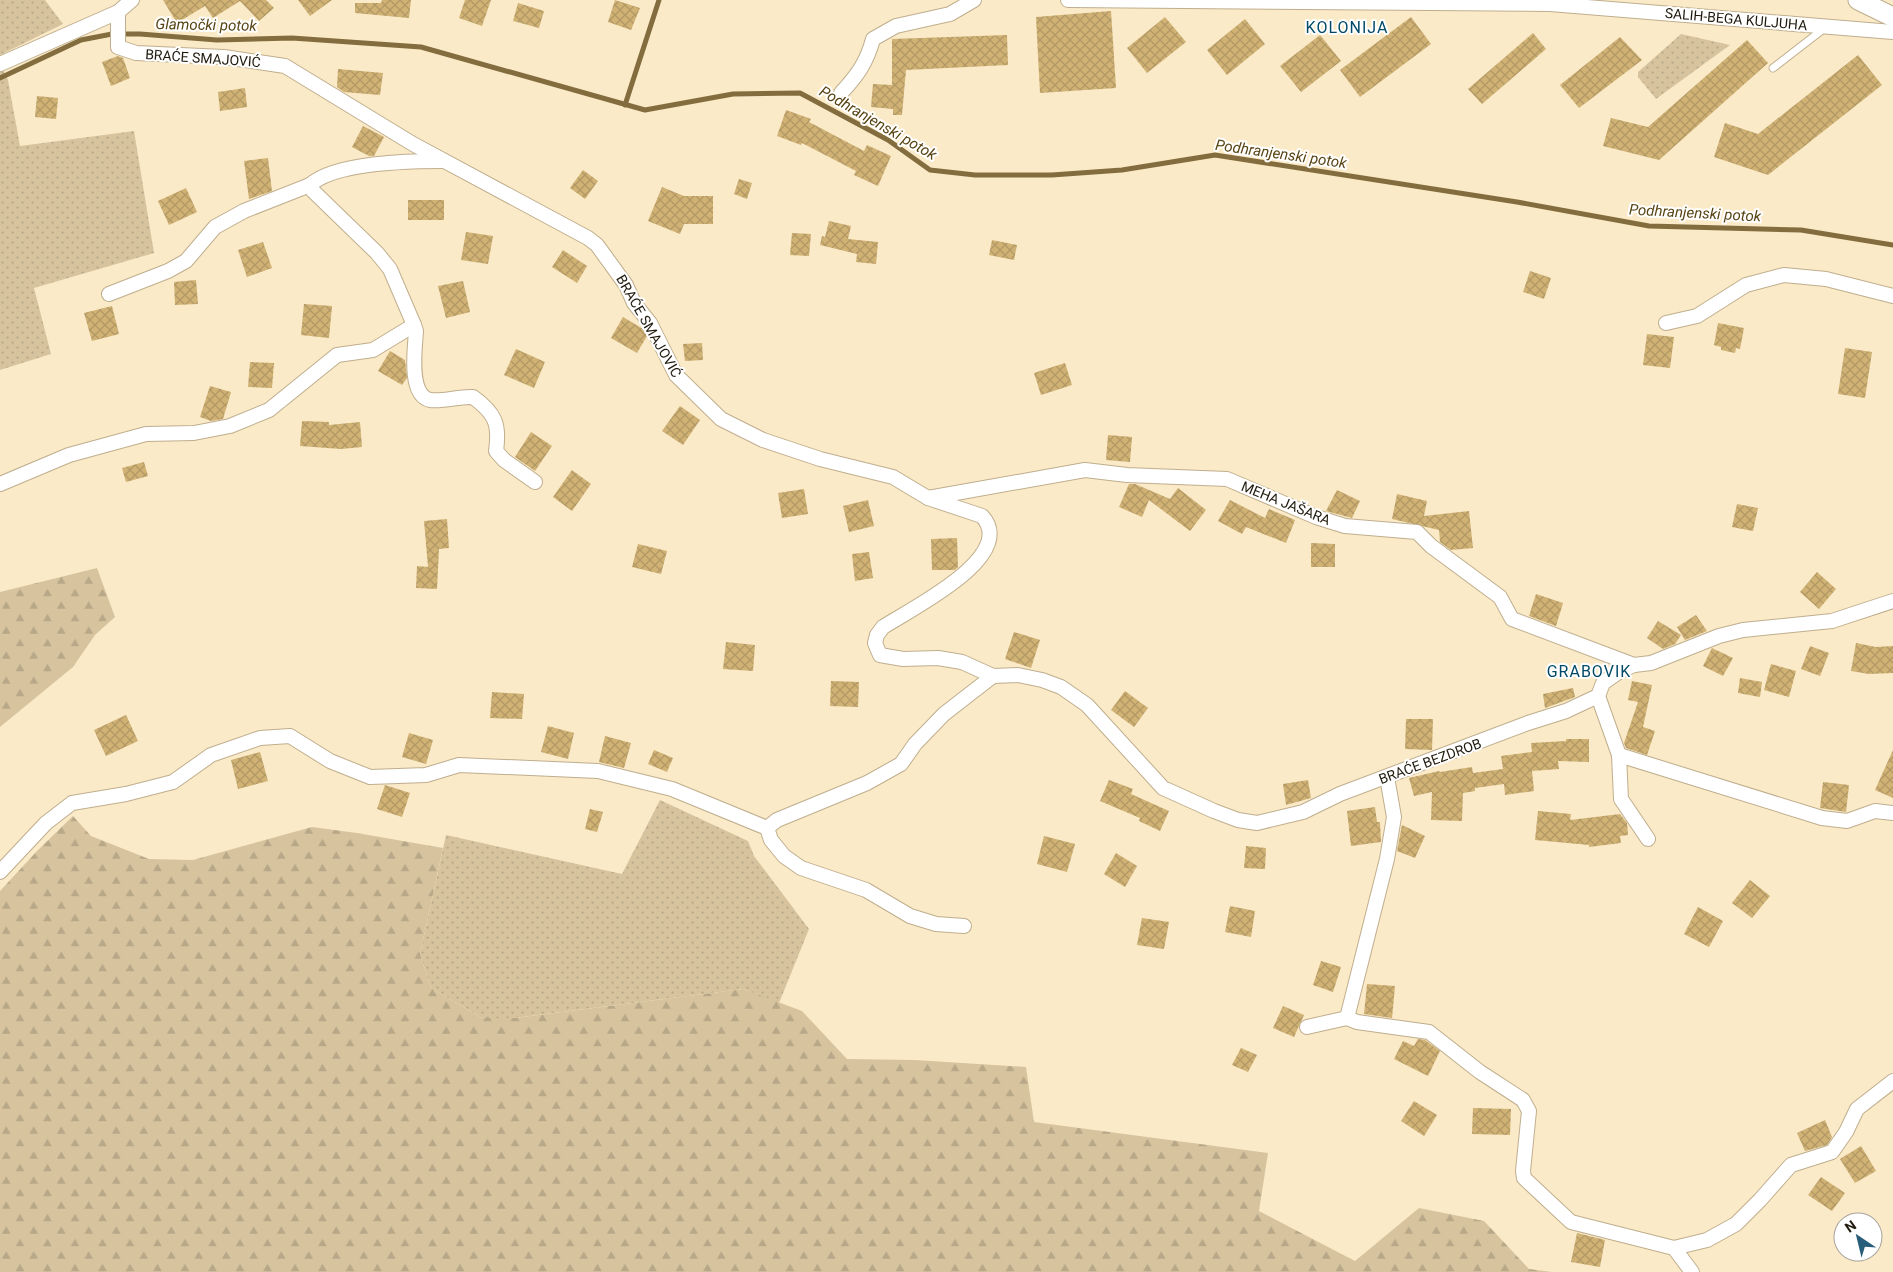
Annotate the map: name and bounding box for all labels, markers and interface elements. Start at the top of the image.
street label: SALIH-BEGA KULJUHA [1664,5,1808,33]
water label: Glamočki potok [155,15,257,35]
district label: KOLONIJA [1306,18,1388,37]
street label: BRAĆE SMAJOVIĆ [145,45,261,70]
water label: Podhranjenski potok [816,82,940,164]
water label: Podhranjenski potok [1214,136,1348,172]
water label: Podhranjenski potok [1628,201,1762,225]
street label: BRAĆE SMAJOVIĆ [613,271,686,380]
street label: MEHA JAŠARA [1239,477,1333,528]
district label: GRABOVIK [1547,662,1631,681]
street label: BRAĆE BEZDROB [1376,734,1484,787]
north arrow [1833,1212,1883,1262]
text: N [1842,1217,1859,1236]

